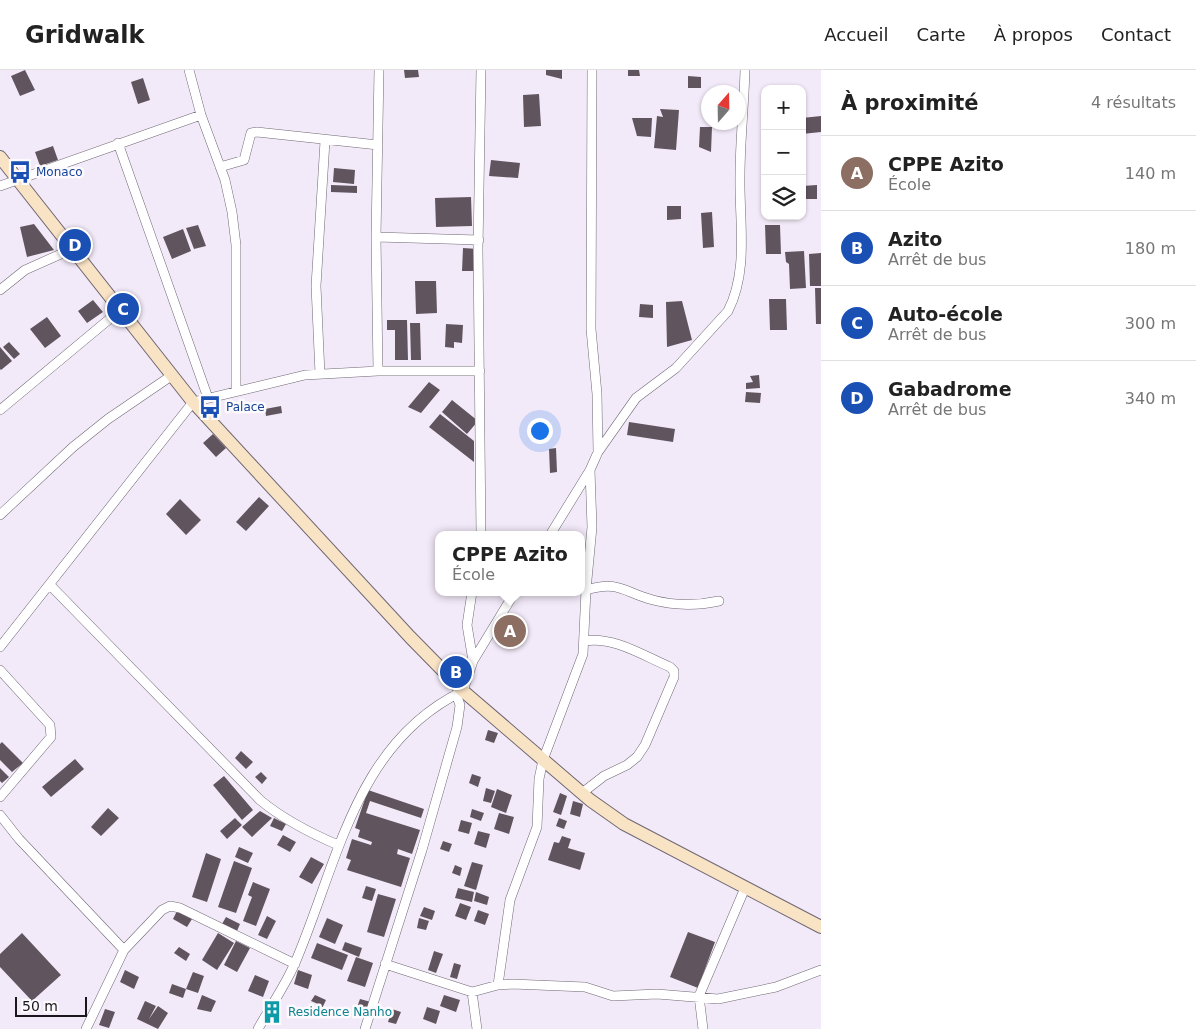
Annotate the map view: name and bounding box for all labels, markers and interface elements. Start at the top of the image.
text: Gridwalk [25,21,145,49]
text: Accueil [824,24,889,45]
text: Carte [917,24,966,45]
text: À propos [994,24,1073,45]
text: Contact [1101,24,1171,45]
north arrow [701,85,746,130]
map controls [761,85,806,220]
button: + [761,85,806,130]
text: À proximité [841,91,978,115]
text: 4 résultats [1091,93,1176,112]
button: − [761,130,806,175]
text: CPPE Azito [888,153,1004,175]
bus stop icon: Monaco [7,159,33,185]
text: A [851,164,863,183]
text: 140 m [1125,164,1176,183]
place label: Monaco [36,165,83,179]
button: layers [761,175,806,220]
text: École [888,175,931,194]
pin: D [59,226,91,264]
text: Azito [888,228,942,250]
text: B [851,239,863,258]
text: 180 m [1125,239,1176,258]
text: Arrêt de bus [888,250,986,269]
pin: C [107,290,139,328]
text: Auto-école [888,303,1003,325]
text: C [851,314,863,333]
text: 300 m [1125,314,1176,333]
text: Arrêt de bus [888,325,986,344]
text: Gabadrome [888,378,1012,400]
text: D [850,389,864,408]
text: 340 m [1125,389,1176,408]
bus stop icon: Palace [197,394,223,420]
place label: Palace [226,400,265,414]
text: Arrêt de bus [888,400,986,419]
your location [527,418,553,444]
popup [435,531,585,596]
text: CPPE Azito [452,543,568,565]
text: École [452,565,495,584]
pin: A [494,612,526,650]
pin: B [440,653,472,691]
scale bar [15,994,88,1017]
text: 50 m [22,998,58,1014]
building icon: Residence Nanho [259,999,285,1025]
place label: Residence Nanho [288,1005,392,1019]

